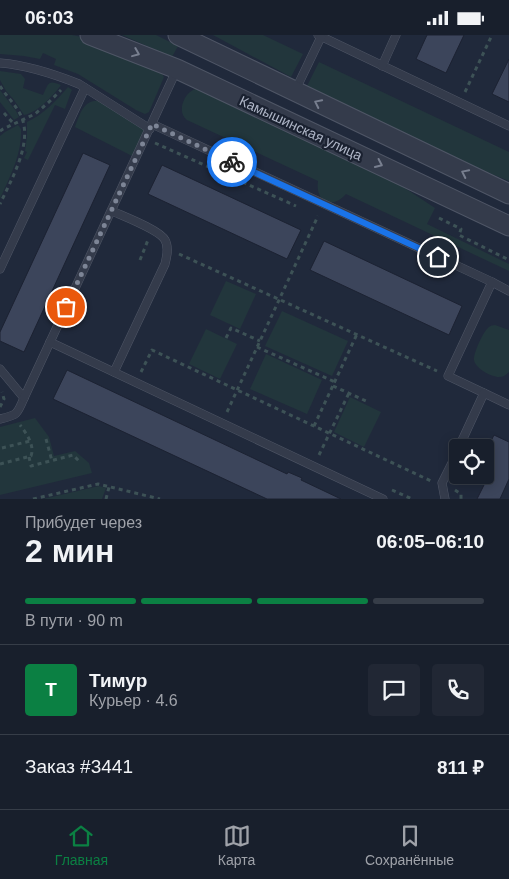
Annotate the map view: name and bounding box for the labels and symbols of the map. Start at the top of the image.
one-way arrow [131,46,140,57]
street label: Камышинская улица [237,93,365,164]
one-way arrow [315,99,324,109]
courier [207,137,257,187]
one-way arrow [373,158,382,168]
one-way arrow [461,169,470,179]
pin [417,236,459,278]
pin [45,286,87,328]

